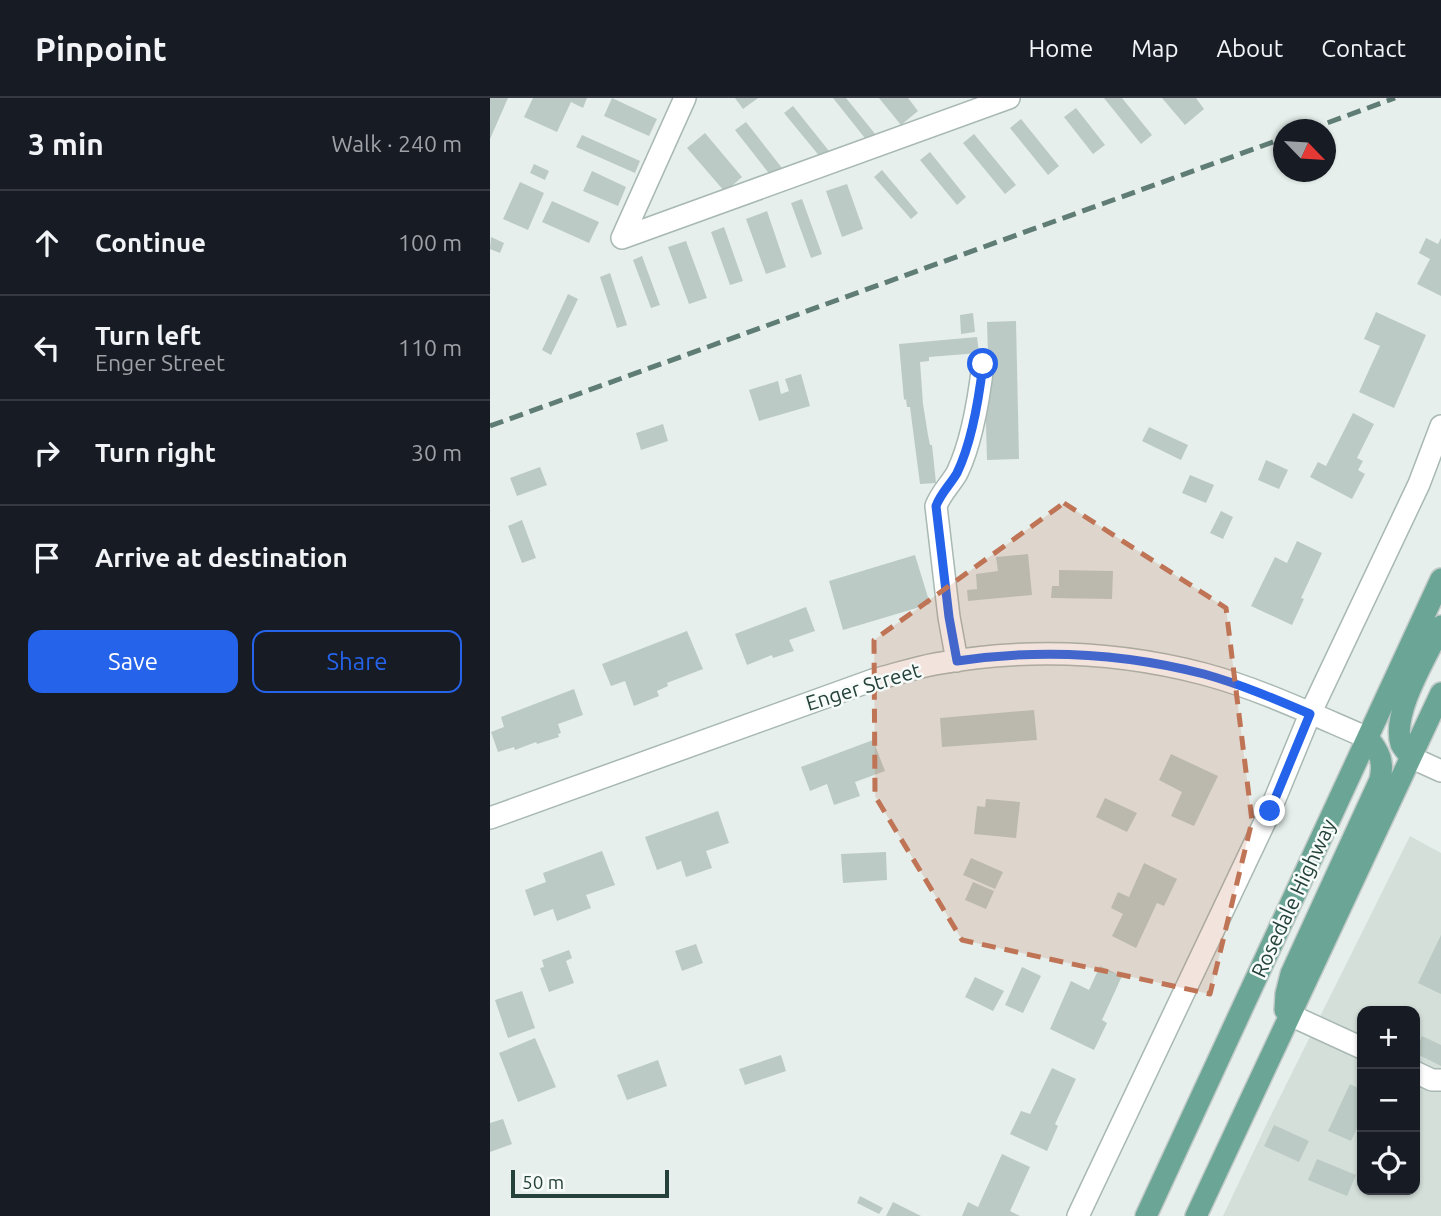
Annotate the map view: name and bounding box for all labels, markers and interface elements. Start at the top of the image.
text: Pinpoint [35,30,167,67]
text: Home [1028,35,1093,62]
text: Map [1131,35,1178,62]
text: About [1216,35,1283,62]
text: Contact [1321,35,1406,62]
north arrow [1273,119,1336,182]
text: 3 min [28,127,104,161]
text: Walk · 240 m [331,131,462,156]
icon: ahead [28,224,66,262]
text: Continue [95,228,206,257]
text: 100 m [398,230,462,255]
text: Turn left [95,321,201,350]
icon: left [28,329,66,367]
text: 110 m [398,335,462,360]
route start [967,348,998,379]
text: Enger Street [95,350,225,375]
icon: right [28,434,66,472]
text: Turn right [95,438,216,467]
text: 30 m [411,440,462,465]
icon: arrive [28,539,66,577]
text: Arrive at destination [95,543,348,572]
button: Save [28,630,238,693]
button: Share [252,630,462,693]
street label: Enger Street [803,657,923,715]
route end [1254,795,1285,826]
street label: Rosedale Highway [1246,815,1340,981]
map controls [1357,1006,1420,1195]
button: + [1357,1006,1420,1069]
button: − [1357,1069,1420,1132]
button: locate [1357,1132,1420,1195]
scale bar [511,1167,668,1199]
text: 50 m [522,1171,564,1193]

